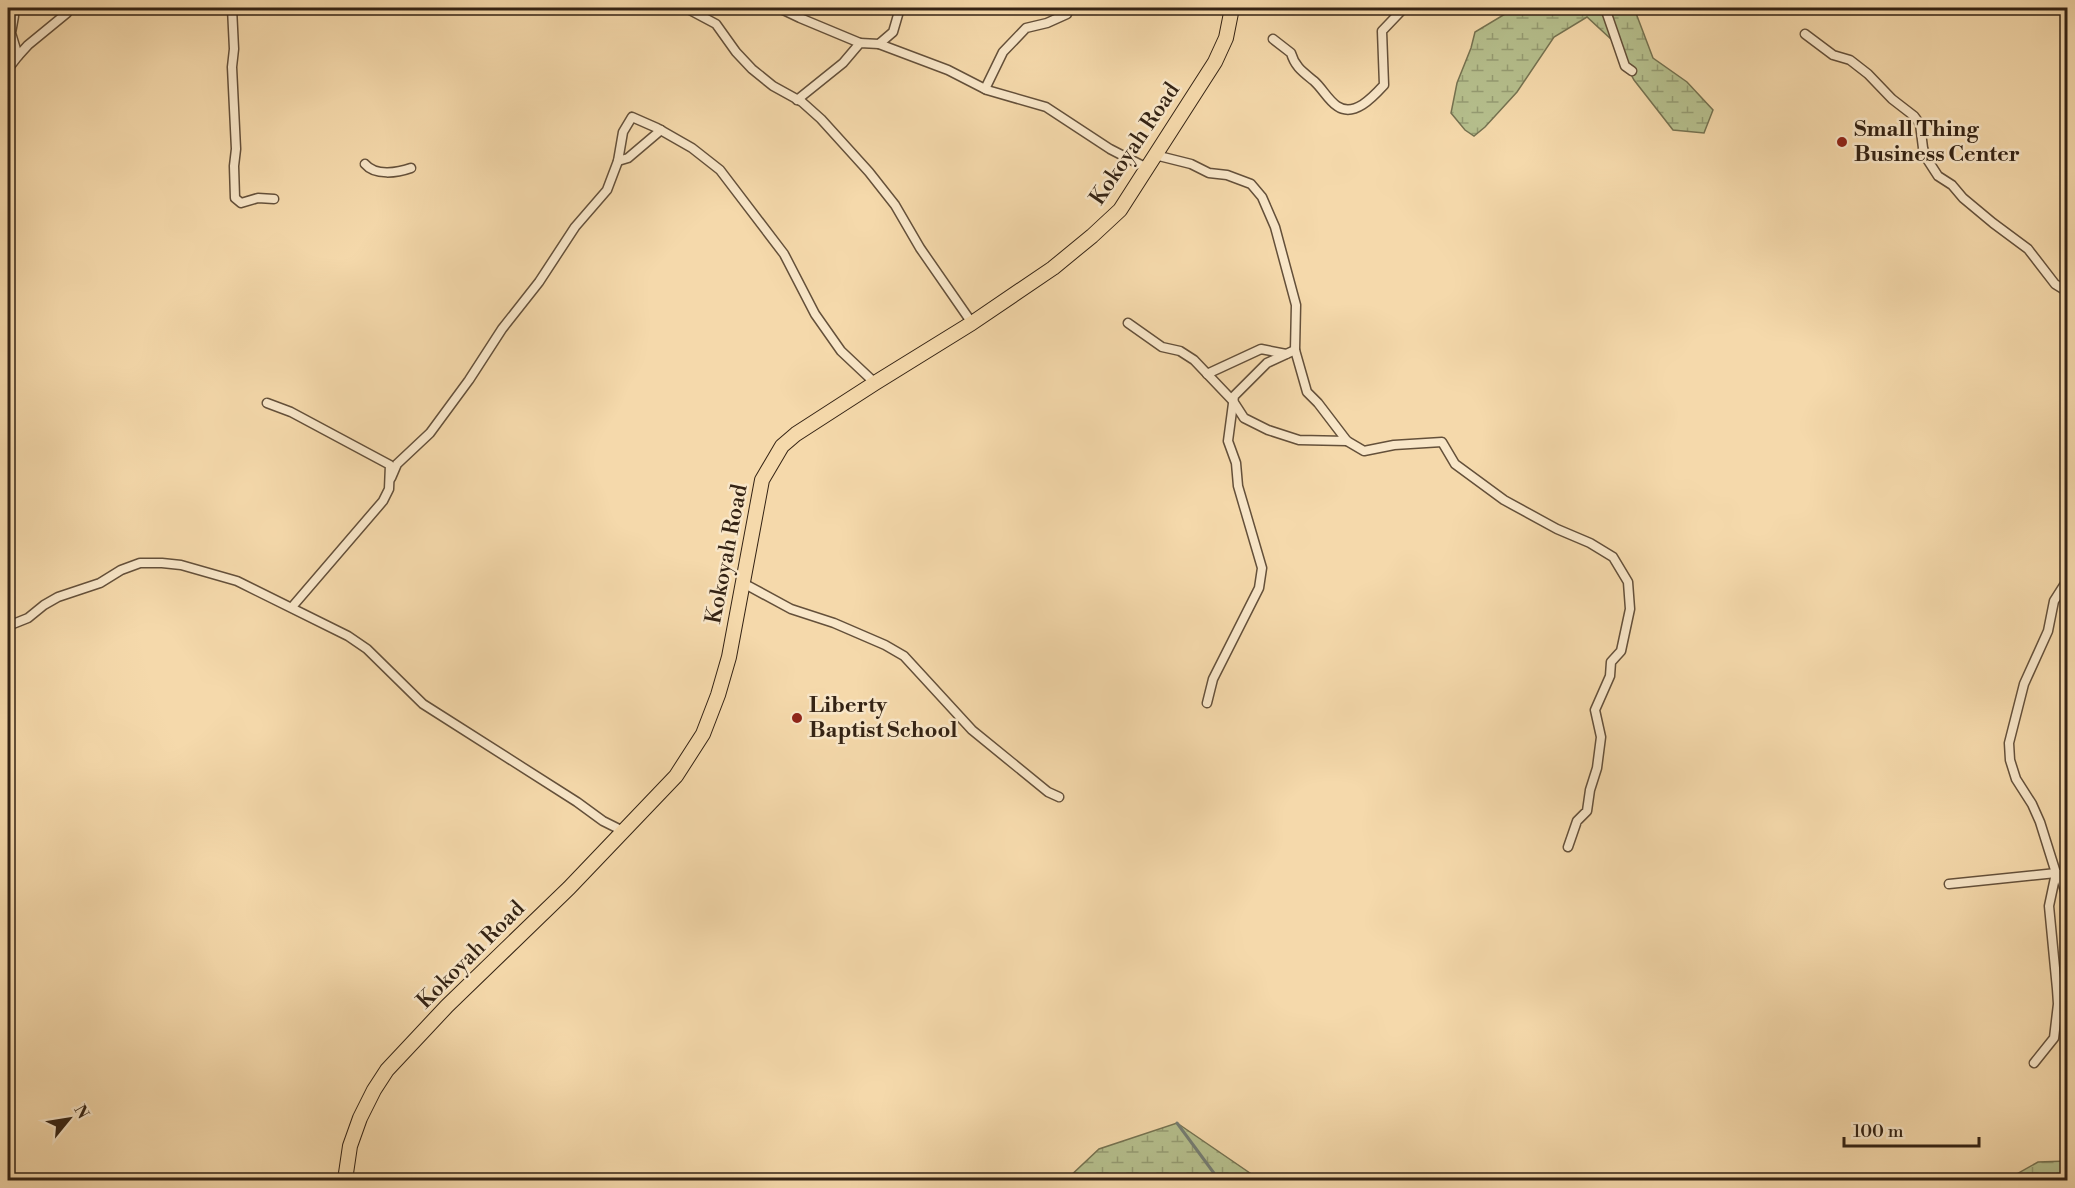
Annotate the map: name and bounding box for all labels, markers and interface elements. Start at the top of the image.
street label: Kokoyah Road [1084,77,1186,210]
place label: Small Thing Business Center [1854,116,2020,168]
marker: Small Thing Business Center [1835,135,1849,149]
street label: Kokoyah Road [700,481,754,626]
place label: Liberty Baptist School [809,692,958,744]
marker: Liberty Baptist School [790,711,804,725]
street label: Kokoyah Road [411,895,531,1015]
north arrow [39,1089,99,1149]
text: N [69,1102,93,1123]
scale bar [1844,1110,1979,1148]
text: 100 m [1853,1120,1904,1143]

